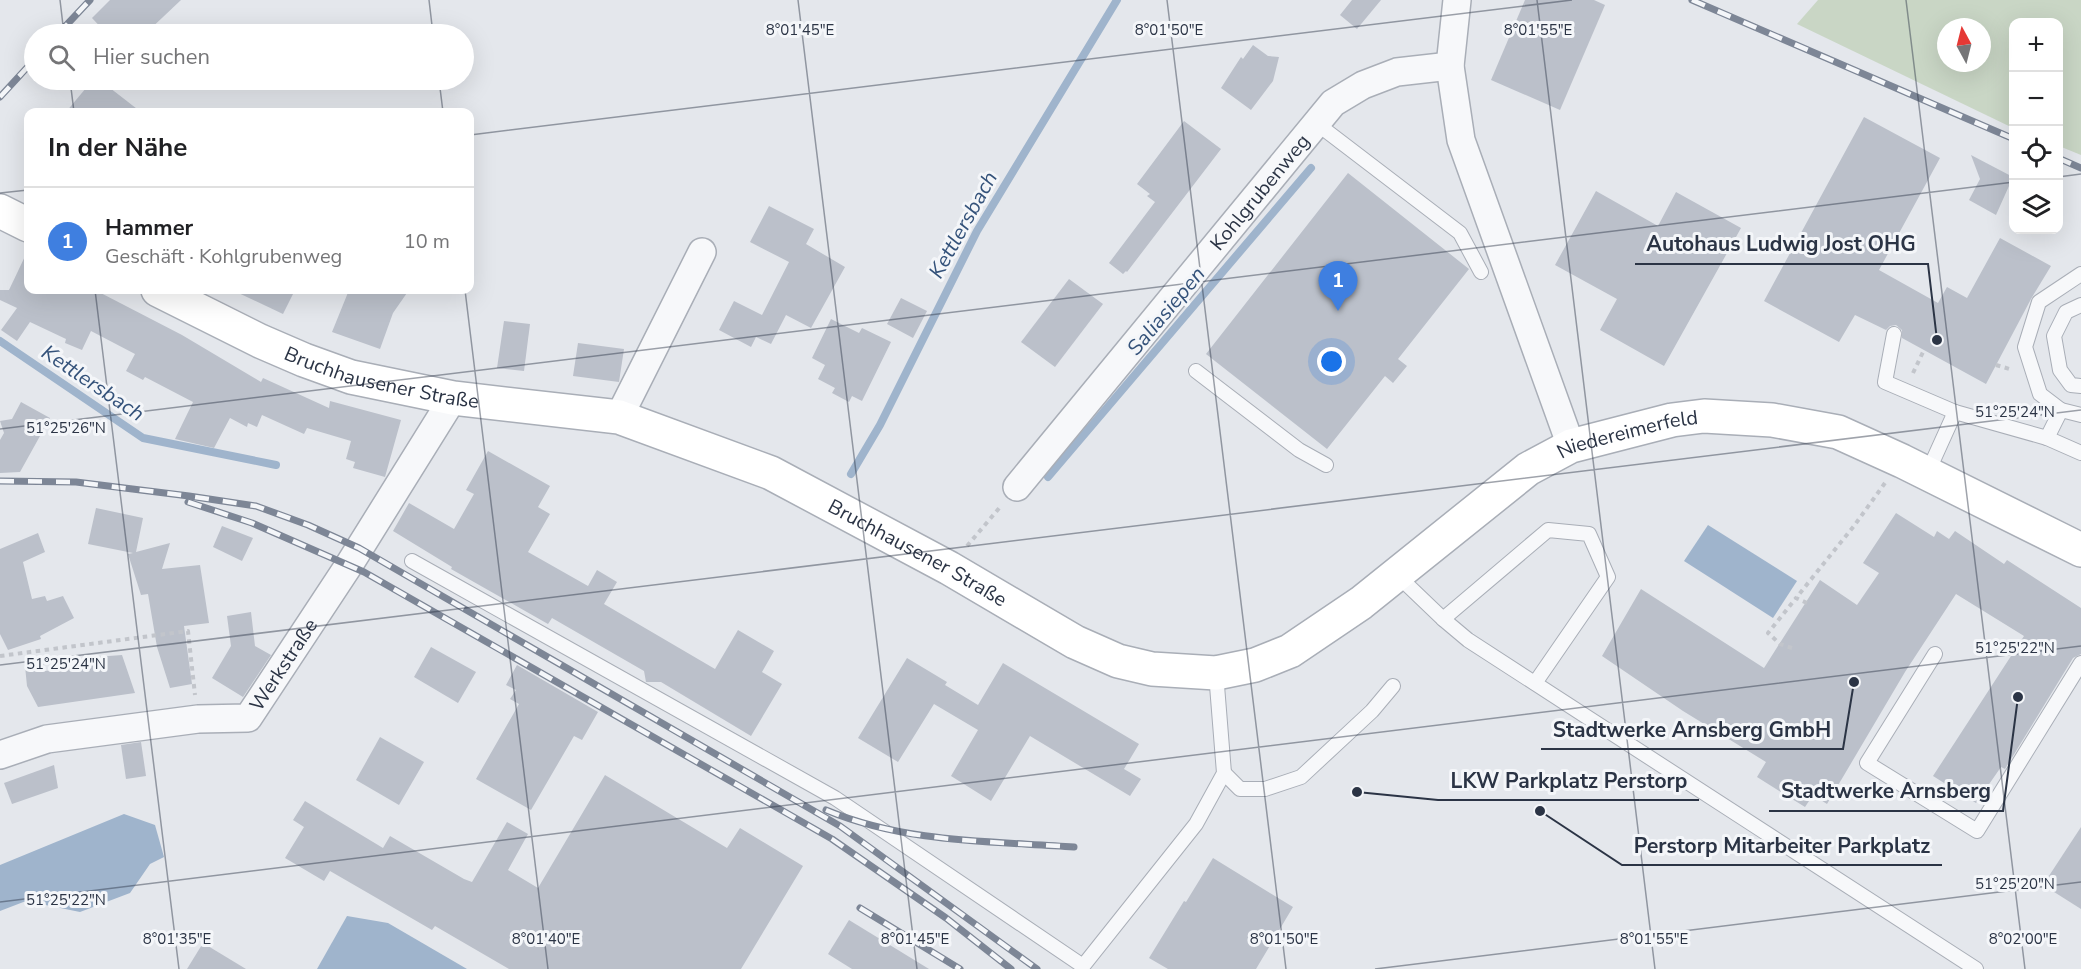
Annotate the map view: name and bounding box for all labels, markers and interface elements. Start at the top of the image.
north arrow [1937,18,1991,72]
map controls [2009,18,2063,234]
button: + [2009,18,2063,72]
text: 8°01'45"E [766,20,834,40]
text: 8°01'50"E [1135,20,1203,40]
text: 8°01'55"E [1504,20,1572,40]
search box [24,24,474,90]
icon: search [45,41,78,74]
text: Hier suchen [93,42,210,72]
button: − [2009,72,2063,126]
button: locate [2009,126,2063,180]
street label: Kohlgrubenweg [1204,128,1316,256]
text: In der Nähe [48,130,187,165]
water label: Kettlersbach [922,166,1004,284]
button: layers [2009,180,2063,234]
text: Hammer [105,213,193,243]
callout: Autohaus Ludwig Jost OHG [1635,225,1928,264]
text: 1 [62,228,74,255]
text: 10 m [404,228,450,255]
text: Autohaus Ludwig Jost OHG [1646,230,1916,258]
text: Geschäft · Kohlgrubenweg [105,243,342,270]
water label: Saliasiepen [1121,261,1211,361]
pin: 1 [1318,262,1358,311]
water label: Kettlersbach [36,338,150,428]
street label: Bruchhausener Straße [280,340,480,414]
your location [1317,347,1346,376]
text: 51°25'24"N [1975,402,2055,422]
street label: Niedereimerfeld [1552,403,1699,465]
text: 51°25'26"N [26,418,106,438]
street label: Bruchhausener Straße [823,492,1012,613]
street label: Werkstraße [243,613,324,716]
text: 51°25'22"N [1975,638,2055,658]
text: 51°25'24"N [26,654,106,674]
callout: Stadtwerke Arnsberg GmbH [1541,710,1843,749]
text: Stadtwerke Arnsberg GmbH [1553,716,1831,744]
callout: LKW Parkplatz Perstorp [1438,761,1699,800]
text: LKW Parkplatz Perstorp [1451,767,1687,795]
callout: Stadtwerke Arnsberg [1769,772,2003,811]
text: Stadtwerke Arnsberg [1781,777,1991,805]
callout: Perstorp Mitarbeiter Parkplatz [1622,826,1942,865]
text: Perstorp Mitarbeiter Parkplatz [1634,832,1930,860]
text: 51°25'20"N [1975,874,2055,894]
text: 51°25'22"N [26,890,106,910]
text: 8°01'35"E [143,929,211,949]
text: 8°01'40"E [512,929,580,949]
text: 8°01'45"E [881,929,949,949]
text: 8°01'50"E [1250,929,1318,949]
text: 8°01'55"E [1620,929,1688,949]
text: 8°02'00"E [1989,929,2057,949]

